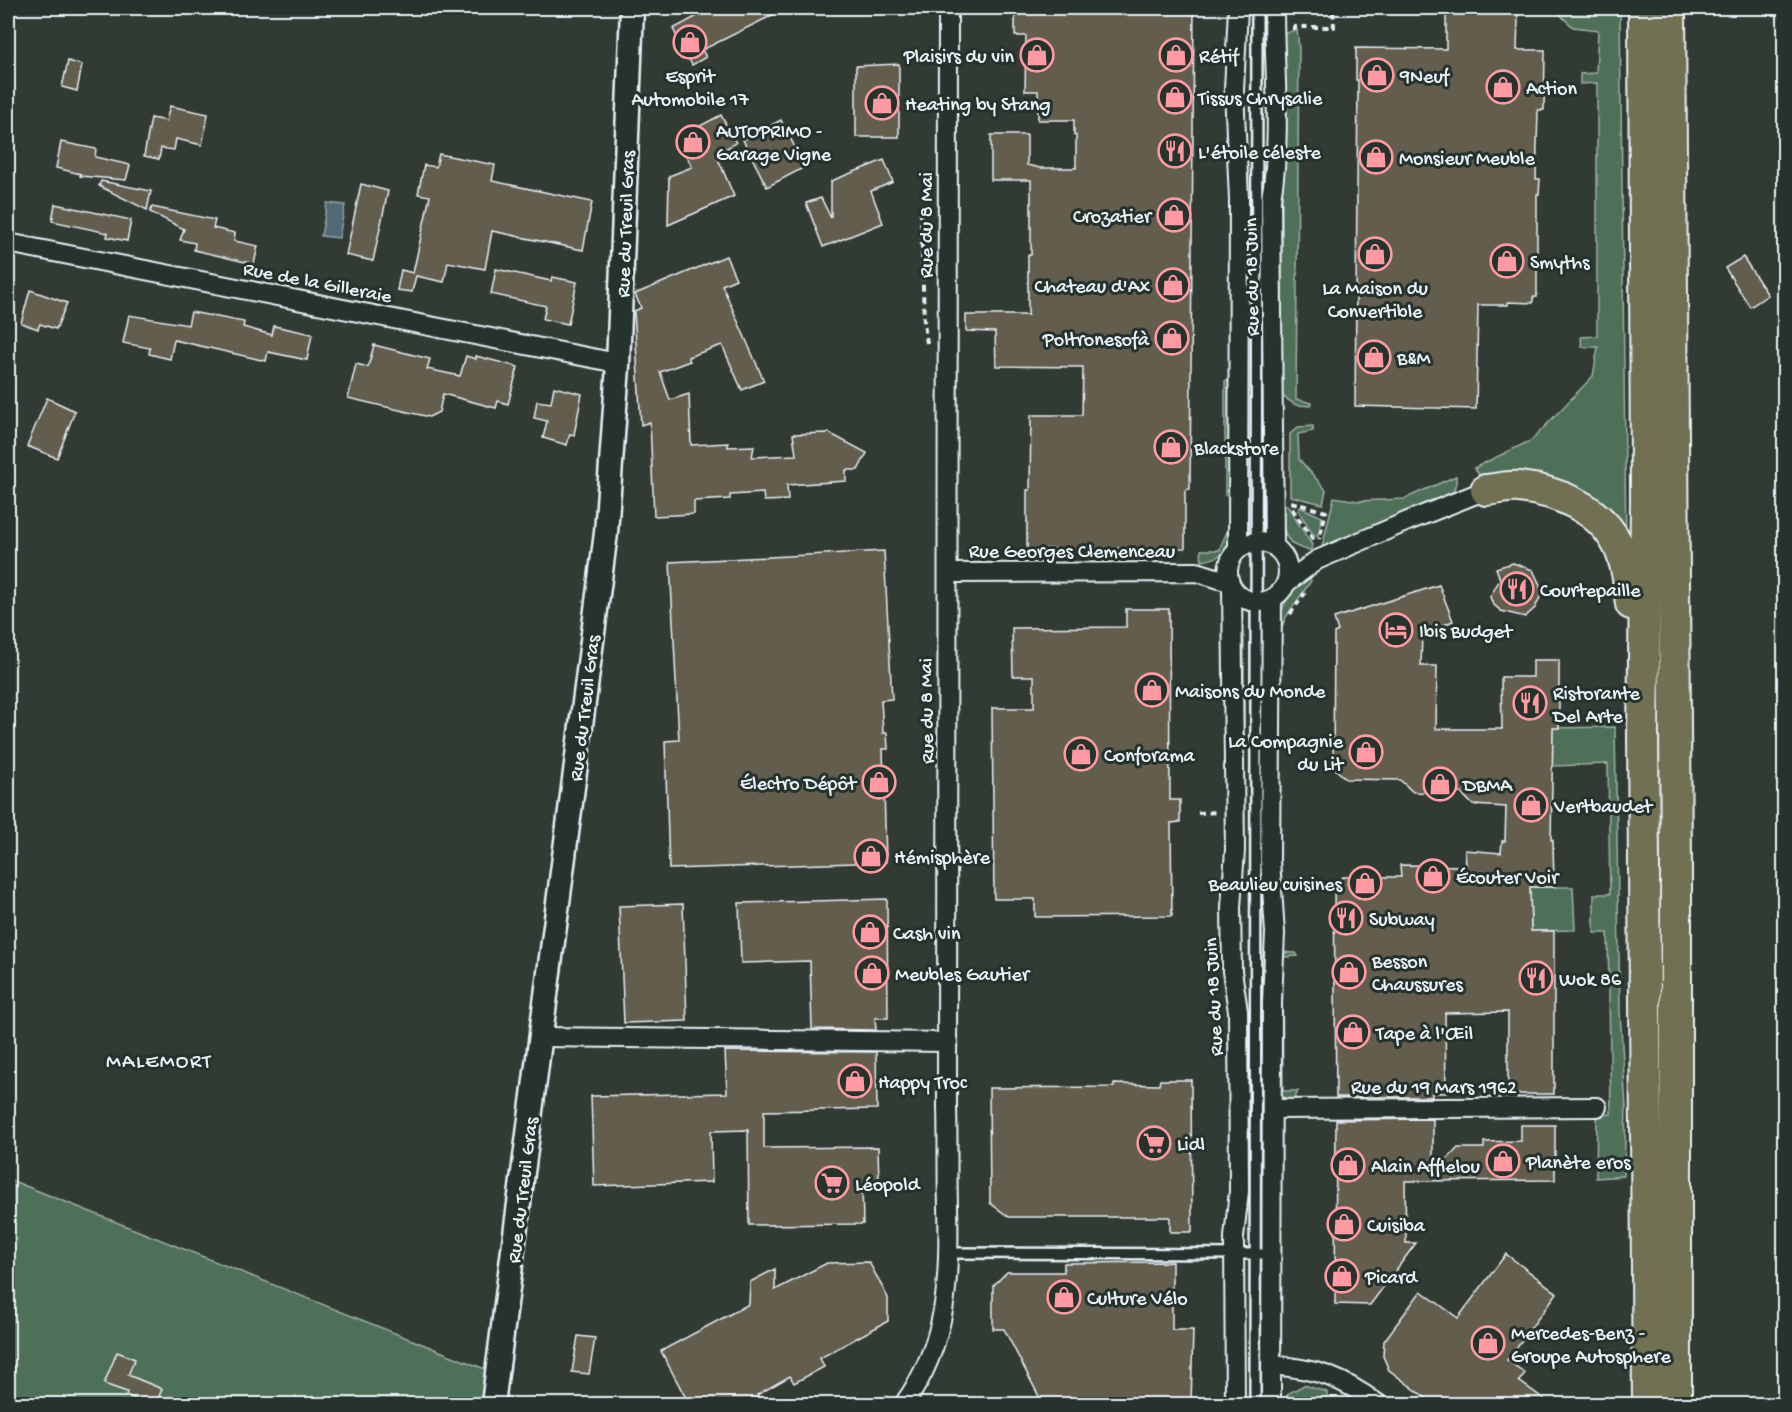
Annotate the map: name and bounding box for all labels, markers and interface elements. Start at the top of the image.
shop icon: Esprit Automobile 17 [672,24,708,60]
shop icon: Plaisirs du vin [1019,37,1055,73]
shop icon: Rétif [1158,37,1194,73]
place label: Plaisirs du vin [903,47,1014,70]
place label: Rétif [1199,47,1240,70]
shop icon: 9Neuf [1359,57,1395,93]
place label: Esprit Automobile 17 [631,67,749,113]
place label: 9Neuf [1399,67,1451,90]
shop icon: Action [1485,69,1521,105]
shop icon: Tissus Chrysalie [1157,79,1193,115]
place label: Action [1526,79,1577,102]
shop icon: Heating by Stang [864,85,900,121]
place label: Tissus Chrysalie [1197,89,1323,112]
place label: Heating by Stang [905,95,1051,118]
place label: AUTOPRIMO - Garage Vigne [716,122,832,168]
shop icon: AUTOPRIMO - Garage Vigne [675,124,711,160]
restaurant icon: L'étoile céleste [1157,133,1193,169]
shop icon: Monsieur Meuble [1358,139,1394,175]
place label: L'étoile céleste [1198,143,1321,166]
place label: Monsieur Meuble [1399,149,1536,172]
street label: Rue du Treuil Gras [613,150,642,298]
street label: Rue du 8 Mai [917,172,940,278]
shop icon: Crozatier [1156,197,1192,233]
place label: Crozatier [1073,207,1153,230]
street label: Rue du 18 Juin [1241,217,1266,336]
shop icon: La Maison du Convertible [1357,236,1393,272]
shop icon: Smyths [1489,243,1525,279]
place label: Smyths [1530,253,1590,276]
street label: Rue de la Gilleraie [241,259,394,310]
shop icon: Chateau d'Ax [1155,267,1191,303]
place label: Chateau d'Ax [1034,277,1150,300]
place label: La Maison du Convertible [1322,279,1428,325]
shop icon: Poltronesofà [1154,320,1190,356]
place label: Poltronesofà [1042,330,1150,353]
shop icon: B&M [1356,339,1392,375]
place label: B&M [1396,349,1430,372]
shop icon: Blackstore [1153,429,1189,465]
place label: Blackstore [1193,439,1279,462]
street label: Rue Georges Clemenceau [969,542,1176,565]
restaurant icon: Courtepaille [1499,571,1535,607]
place label: Courtepaille [1540,581,1641,604]
hotel icon: Ibis Budget [1378,612,1414,648]
place label: Ibis Budget [1419,622,1514,645]
street label: Rue du Treuil Gras [566,634,607,783]
street label: Rue du 8 Mai [916,658,941,764]
shop icon: Maisons du Monde [1134,672,1170,708]
place label: Maisons du Monde [1175,682,1326,705]
place label: Ristorante Del Arte [1551,684,1641,730]
restaurant icon: Ristorante Del Arte [1512,685,1548,721]
place label: La Compagnie du Lit [1228,732,1345,778]
shop icon: La Compagnie du Lit [1348,734,1384,770]
shop icon: Conforama [1063,736,1099,772]
place label: Conforama [1104,746,1196,769]
shop icon: Électro Dépôt [861,764,897,800]
shop icon: DBMA [1422,766,1458,802]
place label: Électro Dépôt [740,773,858,797]
place label: DBMA [1461,776,1513,799]
shop icon: Vertbaudet [1513,787,1549,823]
place label: Vertbaudet [1553,797,1654,820]
shop icon: Hémisphère [853,838,889,874]
place label: Hémisphère [894,848,991,871]
shop icon: Écouter Voir [1415,858,1451,894]
shop icon: Beaulieu cuisines [1347,865,1383,901]
place label: Écouter Voir [1456,867,1560,891]
place label: Beaulieu cuisines [1207,875,1343,898]
restaurant icon: Subway [1328,900,1364,936]
place label: Subway [1369,910,1435,933]
shop icon: Cash vin [852,914,888,950]
place label: Cash vin [893,924,961,947]
street label: Rue du 18 Juin [1201,937,1230,1057]
place label: Besson Chaussures [1371,952,1464,998]
shop icon: Besson Chaussures [1331,954,1367,990]
shop icon: Meubles Gautier [854,955,890,991]
restaurant icon: Wok 86 [1518,960,1554,996]
place label: Meubles Gautier [895,965,1031,988]
place label: Wok 86 [1559,970,1622,993]
shop icon: Tape à l'Œil [1335,1014,1371,1050]
place label: Tape à l'Œil [1375,1024,1473,1047]
district label: MALEMORT [106,1051,212,1076]
shop icon: Happy Troc [837,1063,873,1099]
place label: Happy Troc [878,1073,968,1096]
street label: Rue du 19 Mars 1962 [1351,1078,1517,1101]
street label: Rue du Treuil Gras [504,1116,545,1265]
supermarket icon: Lidl [1136,1125,1172,1161]
place label: Lidl [1177,1135,1205,1158]
shop icon: Planète eros [1485,1143,1521,1179]
shop icon: Alain Afflelou [1330,1147,1366,1183]
place label: Planète eros [1525,1153,1631,1176]
place label: Alain Afflelou [1371,1157,1480,1180]
supermarket icon: Léopold [814,1165,850,1201]
place label: Léopold [855,1175,922,1198]
shop icon: Cuisiba [1326,1206,1362,1242]
place label: Cuisiba [1367,1216,1426,1239]
shop icon: Picard [1324,1258,1360,1294]
place label: Picard [1364,1268,1419,1291]
shop icon: Culture Vélo [1046,1279,1082,1315]
place label: Culture Vélo [1087,1289,1188,1312]
place label: Mercedes-Benz - Groupe Autosphere [1511,1324,1671,1370]
shop icon: Mercedes-Benz - Groupe Autosphere [1470,1325,1506,1361]

